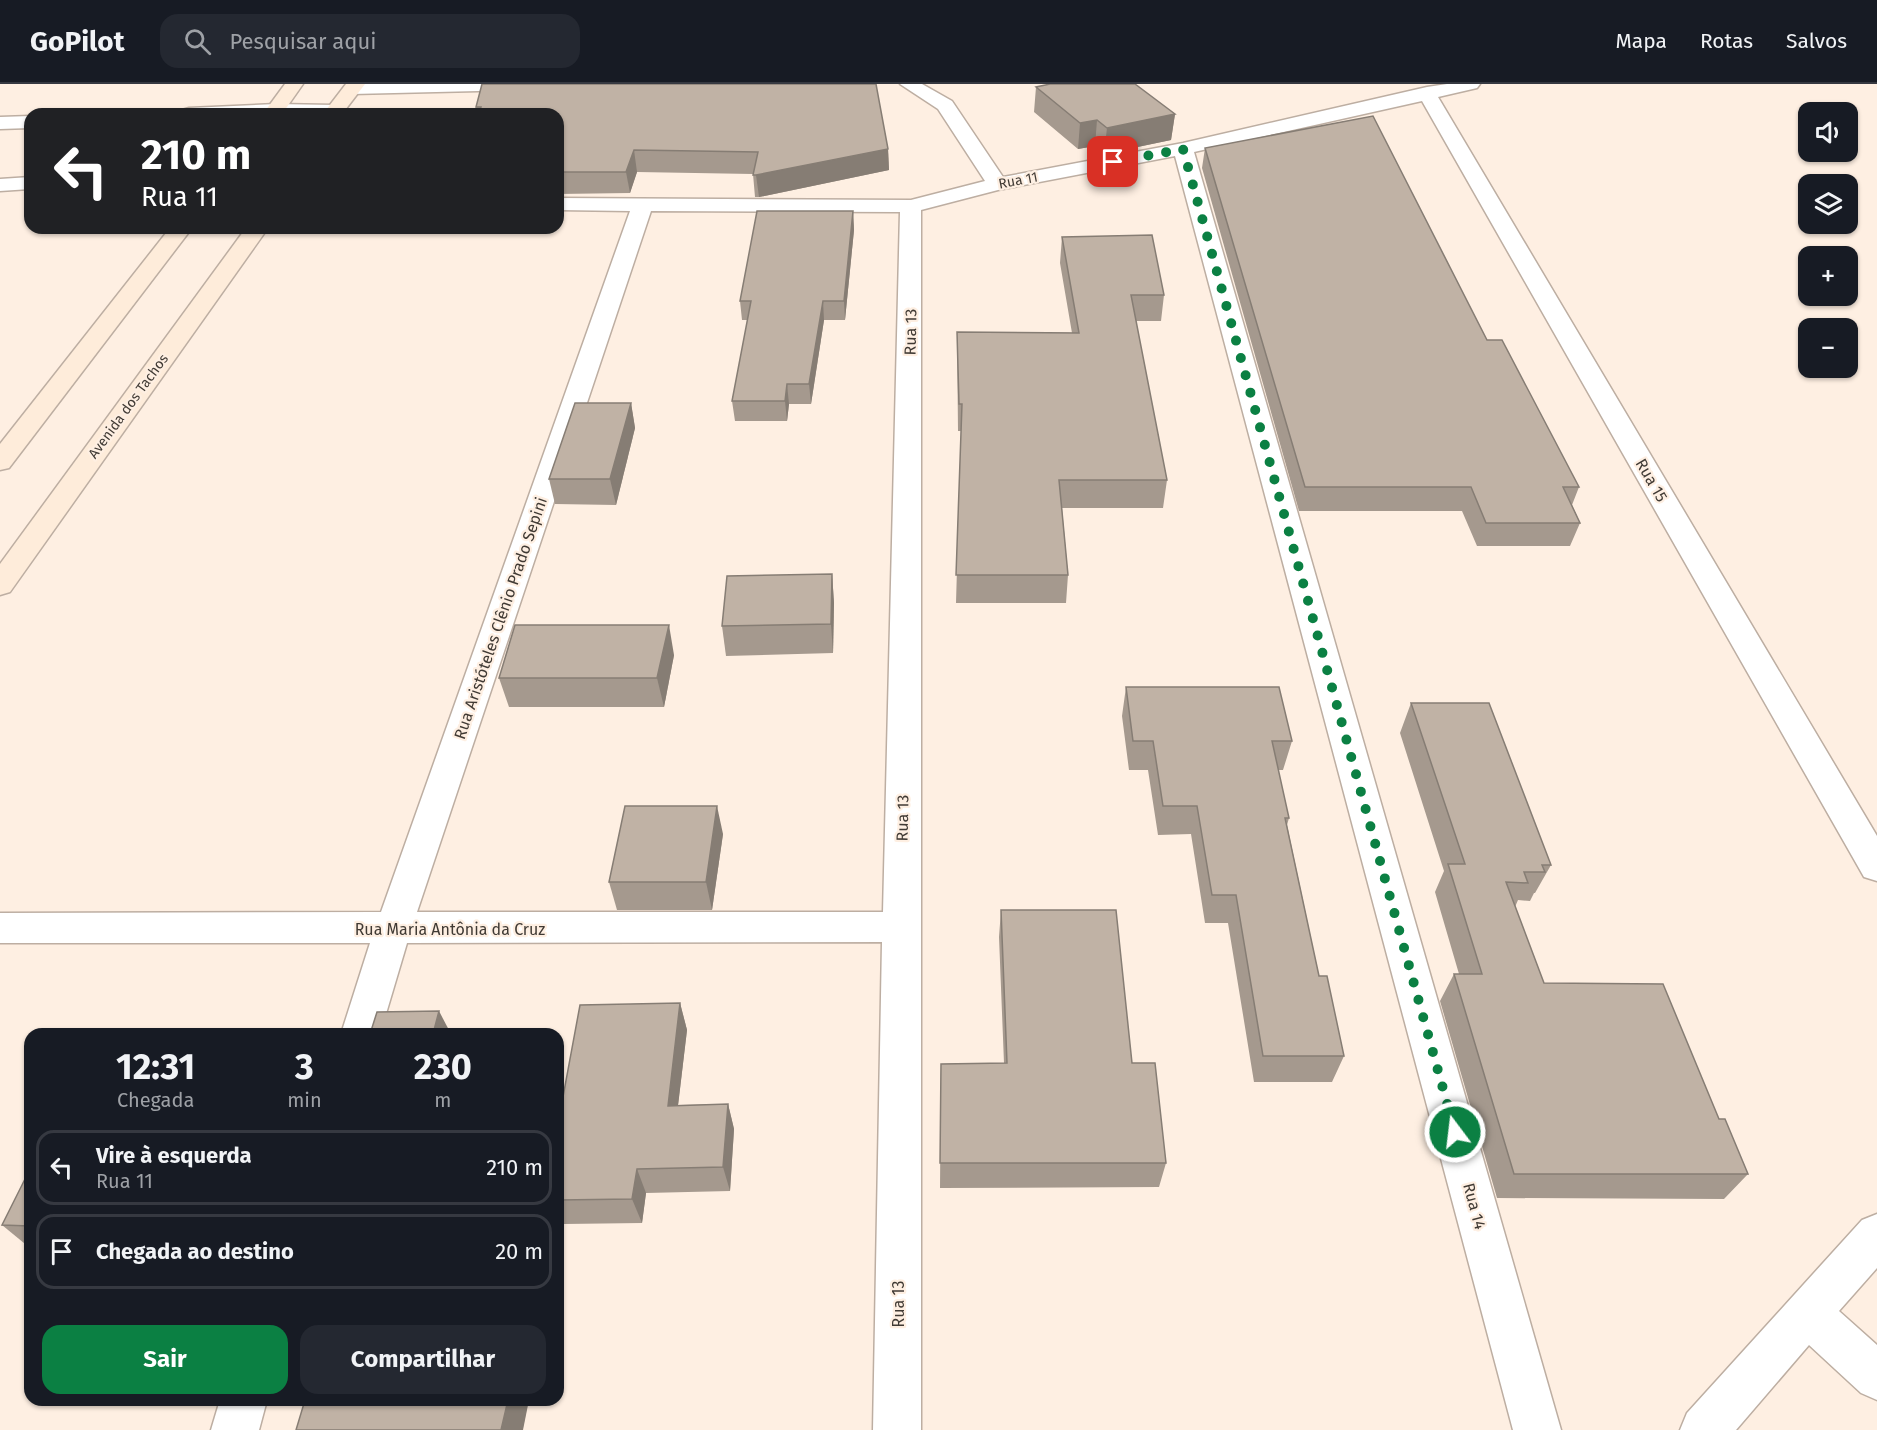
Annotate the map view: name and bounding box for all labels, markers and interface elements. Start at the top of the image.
search box [160,14,580,68]
text: GoPilot [30,25,124,58]
icon: search [181,25,214,58]
text: Pesquisar aqui [229,28,376,55]
text: Mapa [1616,28,1667,54]
text: Rotas [1700,28,1753,54]
text: Salvos [1786,28,1847,54]
map controls [1798,102,1858,378]
button: sound [1798,102,1858,162]
text: 210 m [141,130,251,180]
icon: left [42,132,120,210]
pin [1087,136,1138,187]
icon: arrive [1096,145,1129,178]
street label: Rua 11 [997,168,1039,193]
button: layers [1798,174,1858,234]
text: Rua 11 [141,181,218,213]
button: + [1798,246,1858,306]
street label: Rua 13 [901,308,920,356]
button: − [1798,318,1858,378]
street label: Avenida dos Tachos [85,350,172,462]
street label: Rua 15 [1632,455,1672,505]
street label: Rua Aristóteles Clênio Prado Sepini [450,495,551,742]
street label: Rua 13 [893,794,912,842]
street label: Rua Maria Antônia da Cruz [355,920,545,939]
text: 12:31 [116,1045,195,1089]
text: 3 [295,1045,314,1089]
text: 230 [414,1045,472,1089]
text: Chegada [117,1088,194,1112]
text: min [287,1088,322,1112]
text: m [434,1088,451,1112]
position arrow [1423,1100,1487,1164]
text: Vire à esquerda [96,1142,252,1169]
icon: left [45,1151,78,1184]
text: 210 m [486,1154,543,1181]
text: Rua 11 [96,1169,153,1193]
street label: Rua 14 [1459,1181,1490,1232]
icon: arrive [45,1235,78,1268]
text: Chegada ao destino [96,1238,294,1265]
text: 20 m [495,1238,543,1265]
street label: Rua 13 [889,1281,908,1327]
button: Sair [42,1325,288,1394]
button: Compartilhar [300,1325,546,1394]

